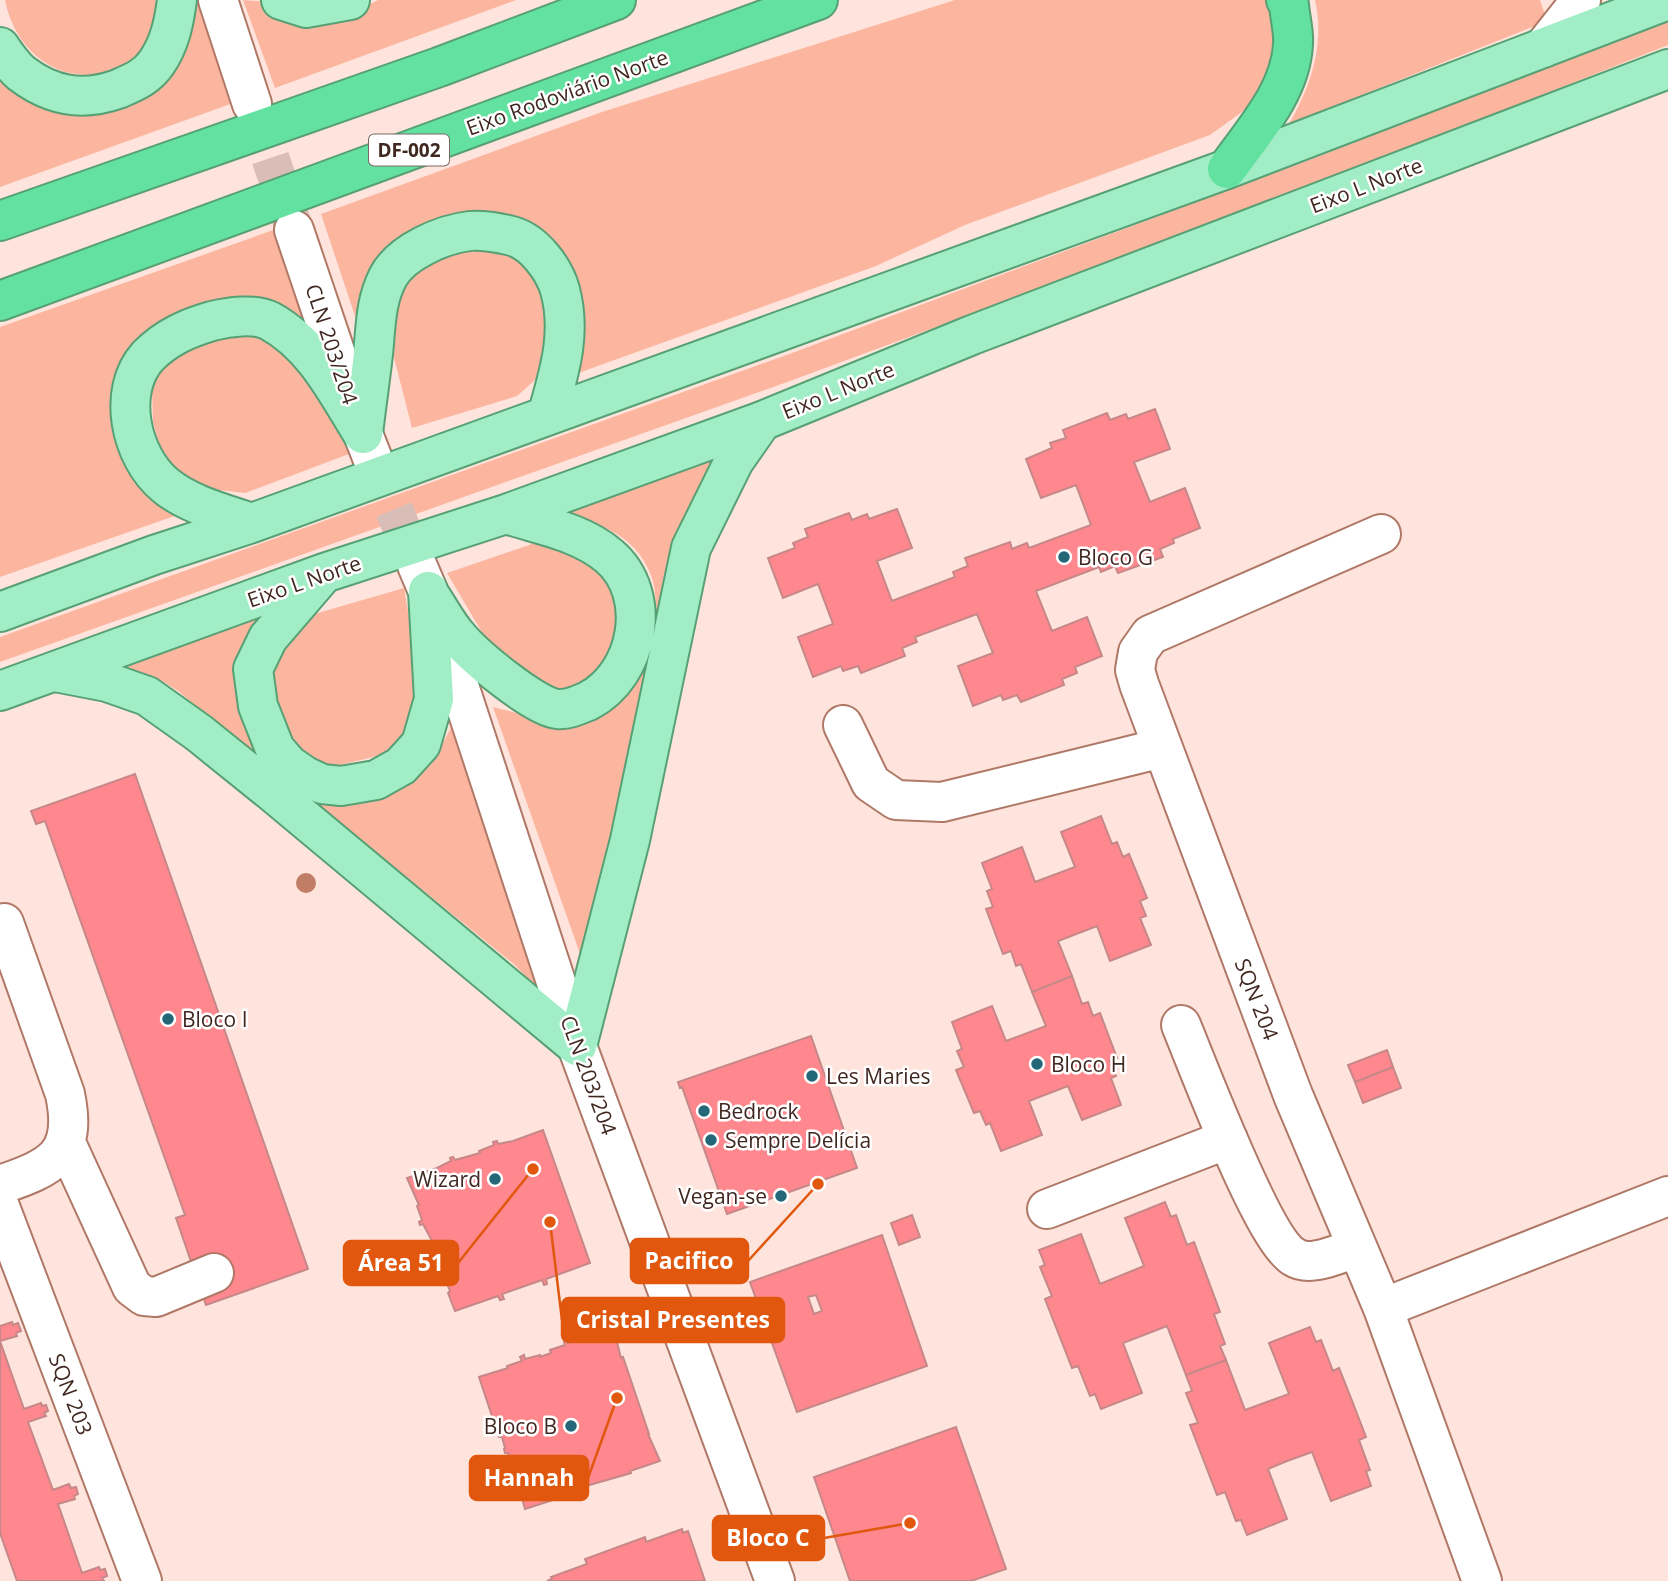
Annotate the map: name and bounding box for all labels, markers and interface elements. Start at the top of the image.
street label: Eixo Rodoviário Norte [462,42,672,142]
road number: DF-002 [369,134,449,166]
street label: Eixo L Norte [1306,151,1426,219]
street label: CLN 203/204 [299,280,365,408]
street label: Eixo L Norte [778,355,898,425]
place label: Bloco G [1078,543,1153,571]
street label: Eixo L Norte [243,548,365,614]
marker: Bloco G [1056,549,1072,565]
street label: SQN 204 [1229,954,1285,1044]
place label: Bloco I [182,1005,248,1033]
marker: Bloco I [160,1011,176,1027]
street label: CLN 203/204 [554,1011,624,1139]
place label: Bloco H [1051,1050,1126,1078]
marker: Bloco H [1029,1056,1045,1072]
place label: Les Maries [826,1062,930,1090]
marker: Les Maries [804,1068,820,1084]
place label: Bedrock [718,1097,799,1125]
marker: Bedrock [696,1103,712,1119]
place label: Sempre Delícia [725,1126,871,1154]
marker: Sempre Delícia [703,1132,719,1148]
place label: Wizard [413,1165,481,1193]
marker: Wizard [487,1171,503,1187]
place label: Vegan-se [678,1182,767,1210]
marker: Vegan-se [773,1188,789,1204]
callout: Pacifico [631,1239,748,1283]
callout: Área 51 [344,1241,458,1285]
text: Pacifico [644,1244,734,1276]
text: Área 51 [358,1246,444,1278]
callout: Cristal Presentes [562,1298,784,1342]
text: Cristal Presentes [576,1303,770,1335]
street label: SQN 203 [43,1349,99,1439]
place label: Bloco B [484,1412,557,1440]
marker: Bloco B [563,1418,579,1434]
callout: Hannah [470,1456,588,1500]
text: Hannah [484,1461,574,1493]
callout: Bloco C [713,1516,824,1560]
text: Bloco C [726,1521,810,1553]

